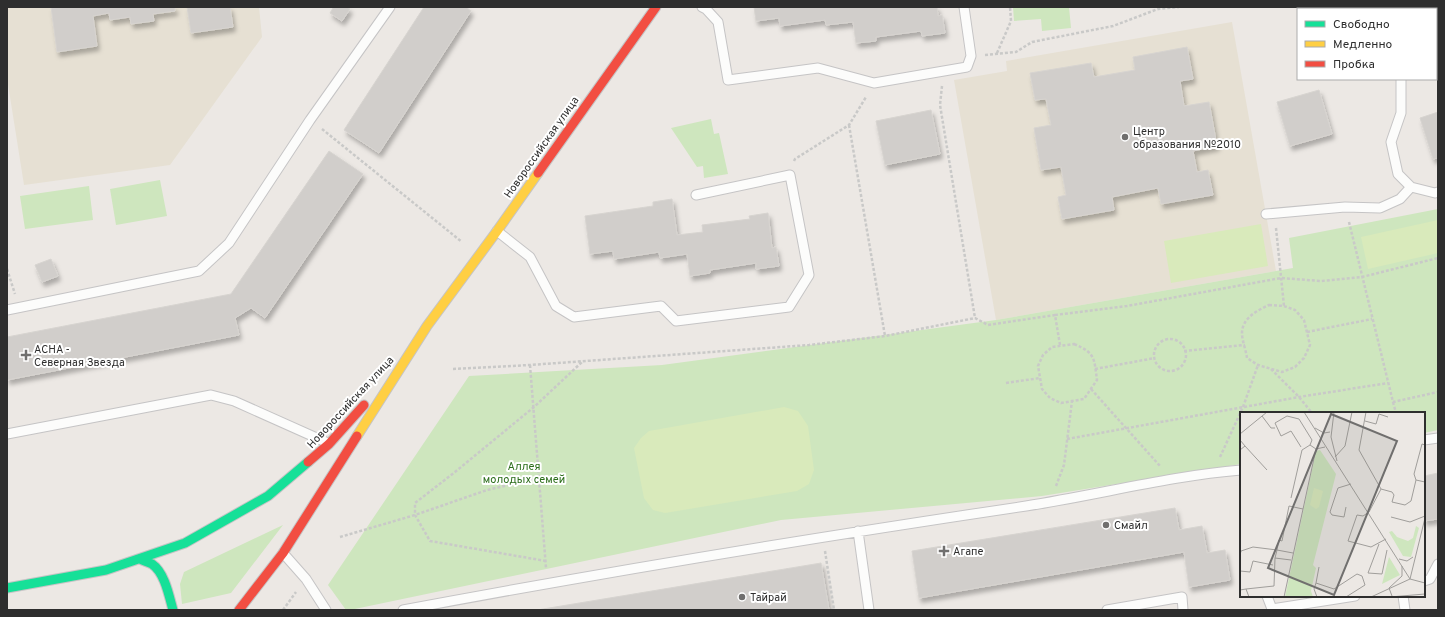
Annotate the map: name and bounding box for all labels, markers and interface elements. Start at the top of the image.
legend [1297,8,1437,80]
text: Свободно [1333,17,1390,33]
text: Медленно [1333,37,1393,53]
text: Пробка [1333,57,1375,73]
street label: Новороссийская улица [501,94,582,201]
place label: Центр образования №2010 [1133,125,1241,152]
marker: Центр образования №2010 [1120,132,1130,142]
place label: АСНА - Северная Звезда [34,343,125,370]
marker: АСНА - Северная Звезда [21,350,31,360]
street label: Новороссийская улица [304,354,397,452]
inset map [1240,412,1425,597]
park label: Аллея молодых семей [483,460,565,487]
place label: Смайл [1114,519,1148,533]
marker: Смайл [1101,520,1111,530]
marker: Агапе [938,545,950,557]
place label: Агапе [953,545,984,559]
place label: Тайрай [750,591,787,605]
marker: Тайрай [737,592,747,602]

